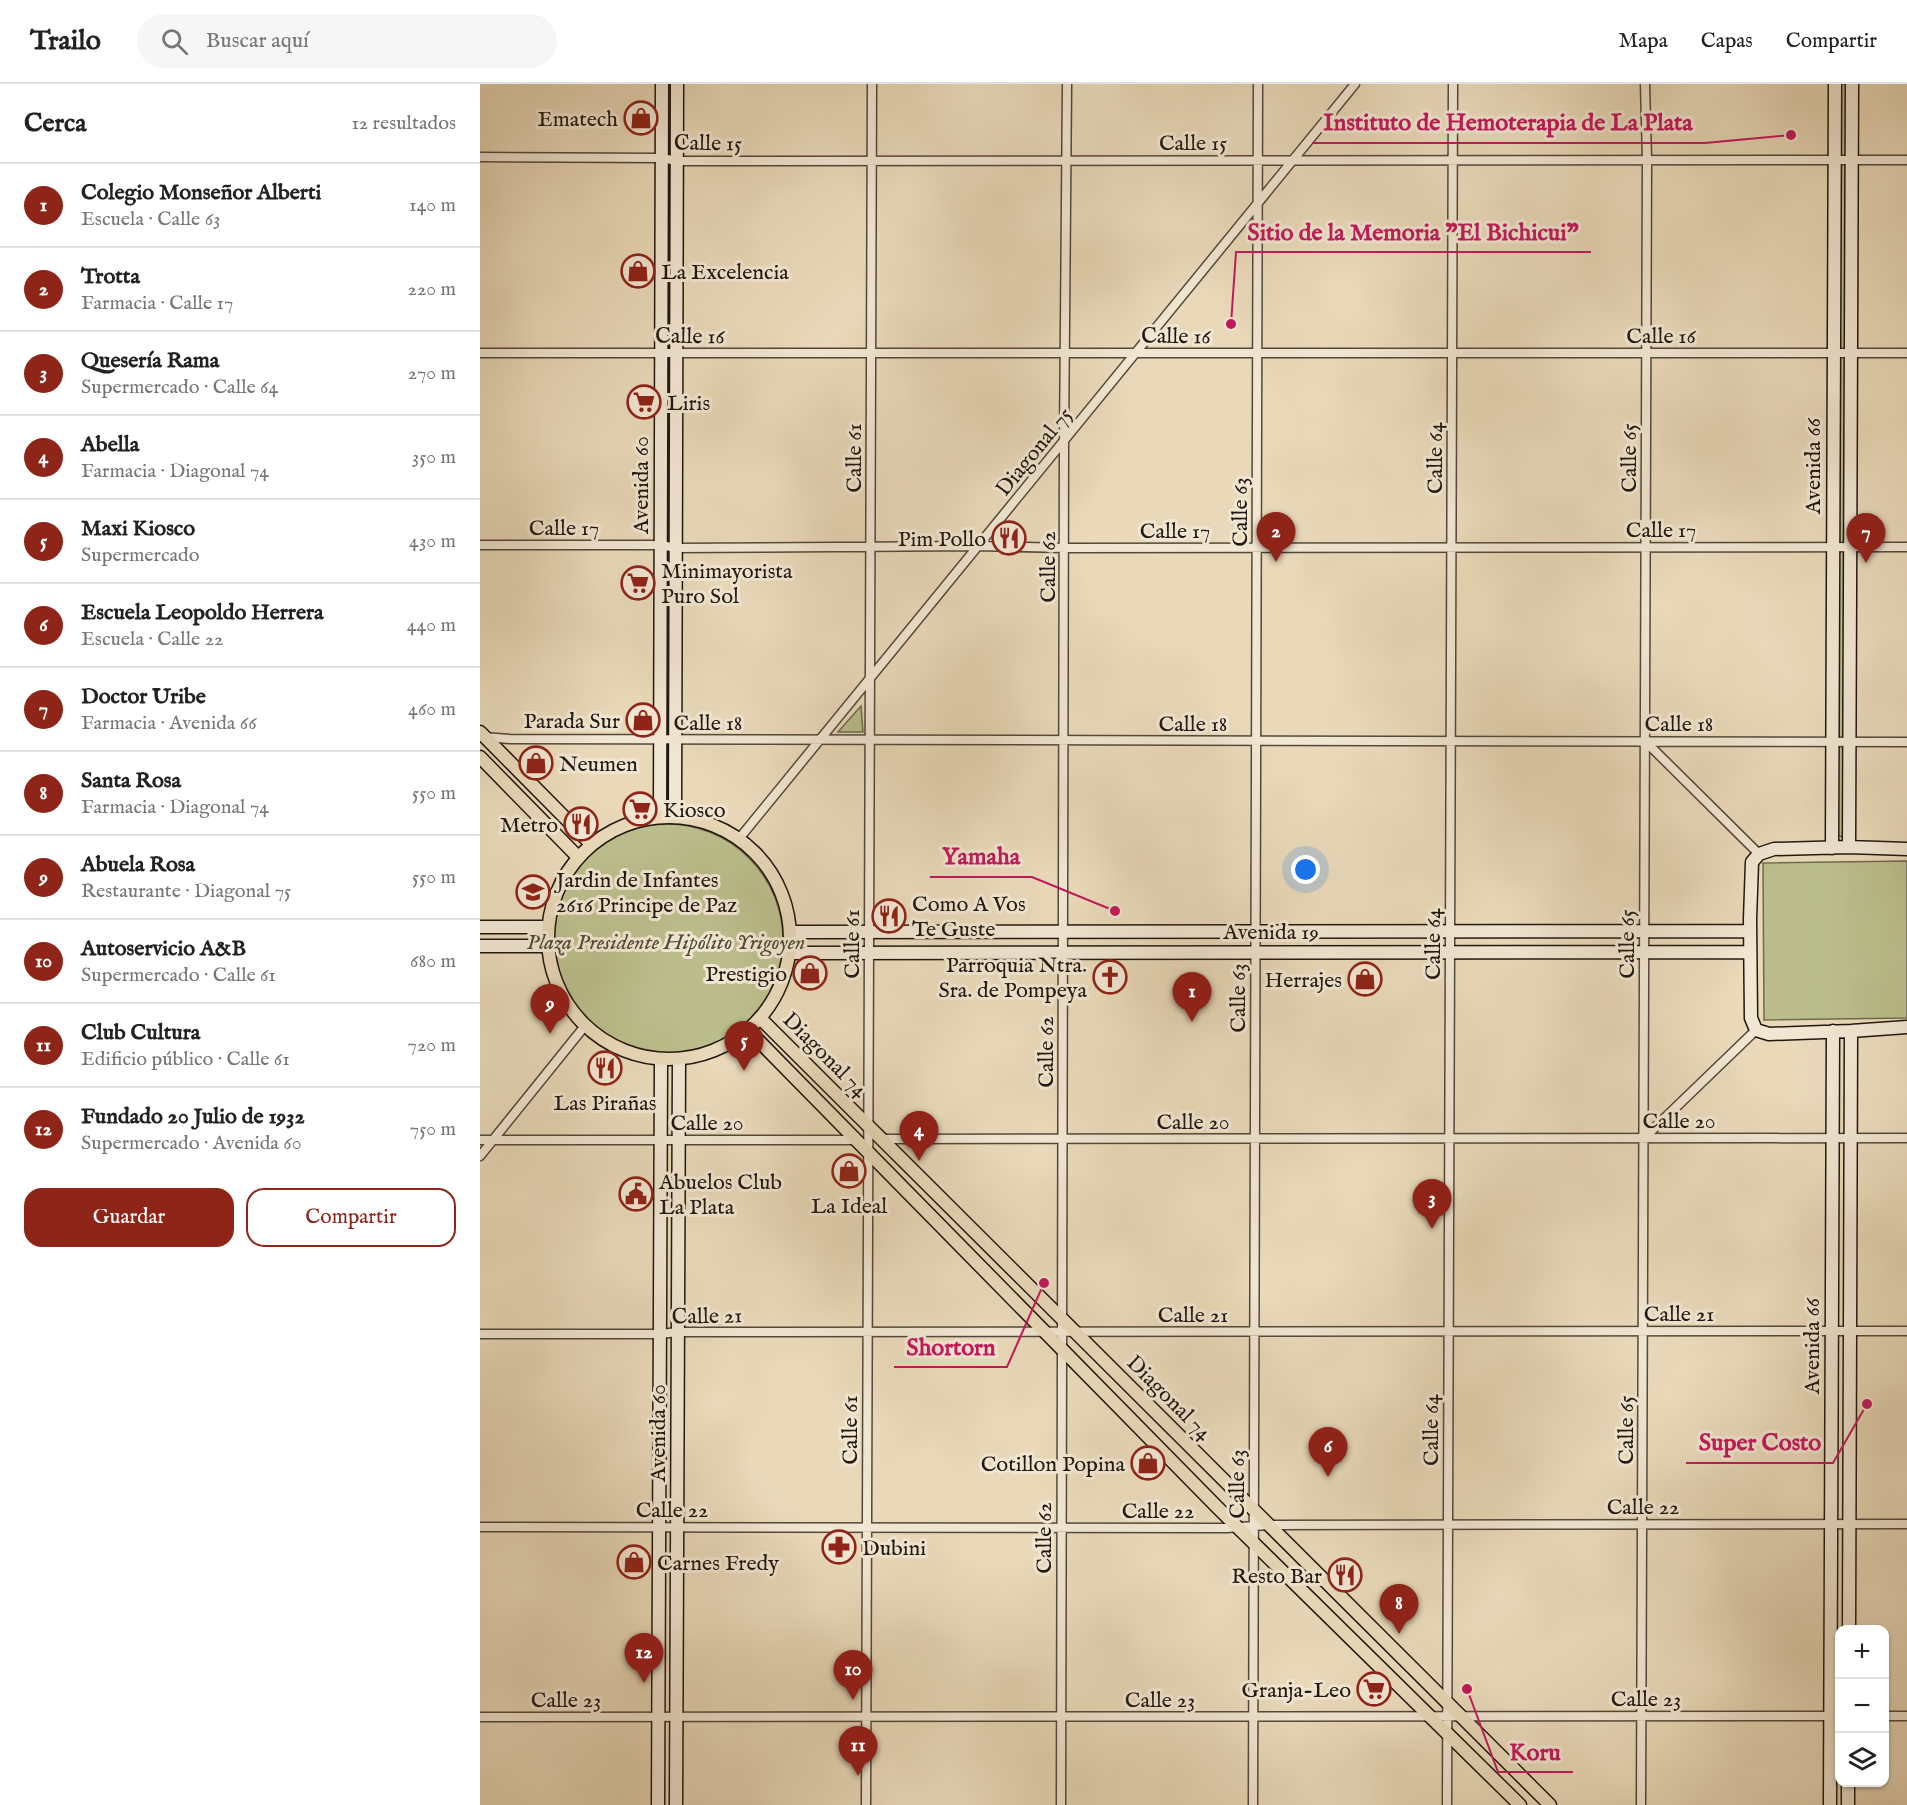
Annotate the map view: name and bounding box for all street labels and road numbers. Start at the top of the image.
street label: Calle 15 [674,129,742,159]
street label: Calle 15 [1159,130,1227,158]
street label: Calle 16 [655,322,726,352]
street label: Calle 16 [1141,322,1212,352]
street label: Calle 16 [1626,323,1696,351]
street label: Diagonal 75 [990,402,1079,503]
street label: Avenida 66 [1800,417,1828,515]
street label: Calle 64 [1422,422,1450,494]
street label: Calle 61 [841,423,869,493]
street label: Calle 65 [1616,423,1644,493]
street label: Avenida 60 [628,436,656,535]
street label: Calle 63 [1227,477,1255,547]
street label: Calle 17 [529,515,599,543]
street label: Calle 17 [1626,517,1696,545]
street label: Calle 17 [1140,518,1210,546]
street label: Calle 62 [1035,531,1063,603]
street label: Calle 18 [674,710,742,738]
street label: Calle 18 [1159,711,1227,739]
street label: Calle 18 [1645,711,1713,739]
street label: Calle 64 [1420,908,1448,980]
street label: Calle 61 [839,909,867,979]
street label: Calle 65 [1614,909,1642,979]
street label: Avenida 19 [1222,919,1319,947]
street label: Calle 63 [1225,963,1253,1033]
street label: Diagonal 74 [776,1007,873,1104]
street label: Calle 62 [1033,1016,1061,1088]
street label: Calle 20 [1642,1108,1716,1136]
street label: Calle 20 [1156,1109,1230,1137]
street label: Calle 20 [670,1110,744,1138]
street label: Avenida 66 [1799,1297,1827,1395]
street label: Calle 21 [1644,1301,1714,1329]
street label: Calle 21 [671,1302,743,1332]
street label: Calle 21 [1158,1302,1228,1330]
street label: Diagonal 74 [1120,1350,1217,1447]
street label: Avenida 60 [645,1384,673,1483]
street label: Calle 64 [1418,1394,1446,1466]
street label: Calle 61 [837,1395,865,1465]
street label: Calle 65 [1613,1395,1641,1465]
street label: Calle 63 [1224,1449,1252,1519]
street label: Calle 22 [1607,1494,1679,1522]
street label: Calle 22 [636,1497,708,1525]
street label: Calle 22 [1122,1498,1194,1526]
street label: Calle 62 [1031,1502,1059,1574]
street label: Calle 23 [1611,1686,1681,1714]
street label: Calle 23 [531,1687,601,1715]
street label: Calle 23 [1125,1687,1195,1715]

